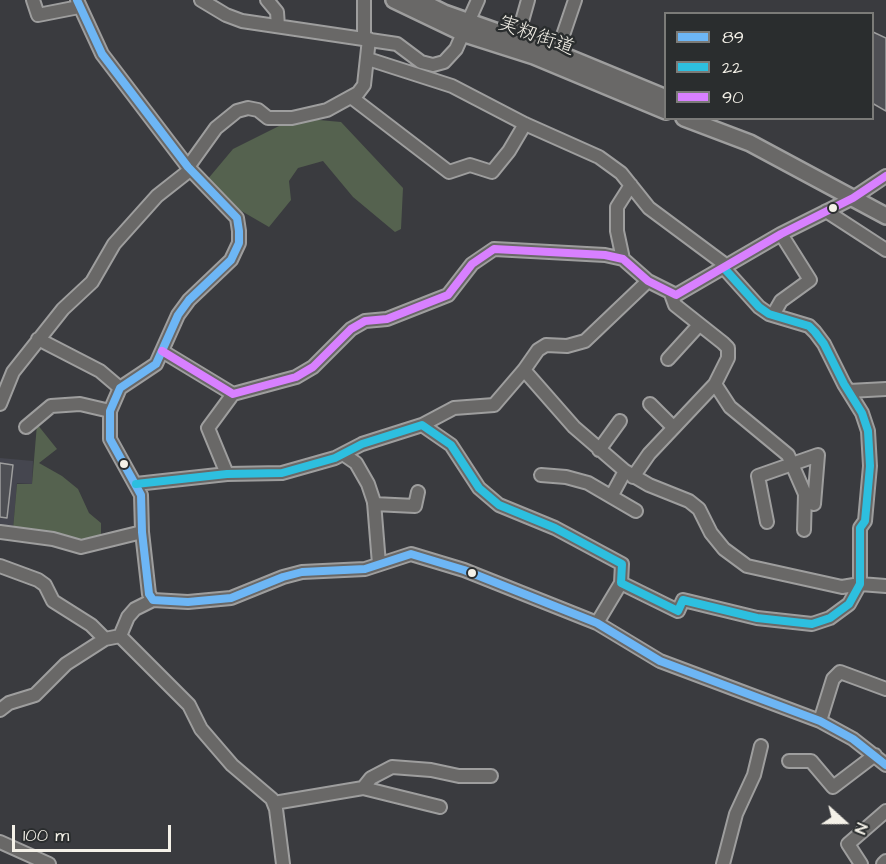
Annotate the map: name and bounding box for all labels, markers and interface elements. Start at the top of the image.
street label: 実籾街道 [494,12,578,62]
legend [664,12,874,120]
text: 89 [722,25,744,50]
text: 22 [722,55,743,80]
text: 90 [722,85,744,110]
unlabelled marker [827,202,839,214]
unlabelled marker [118,458,130,470]
unlabelled marker [466,567,478,579]
north arrow [814,792,874,852]
scale bar [15,813,174,851]
text: N [849,820,873,837]
text: 100 m [23,823,69,848]

